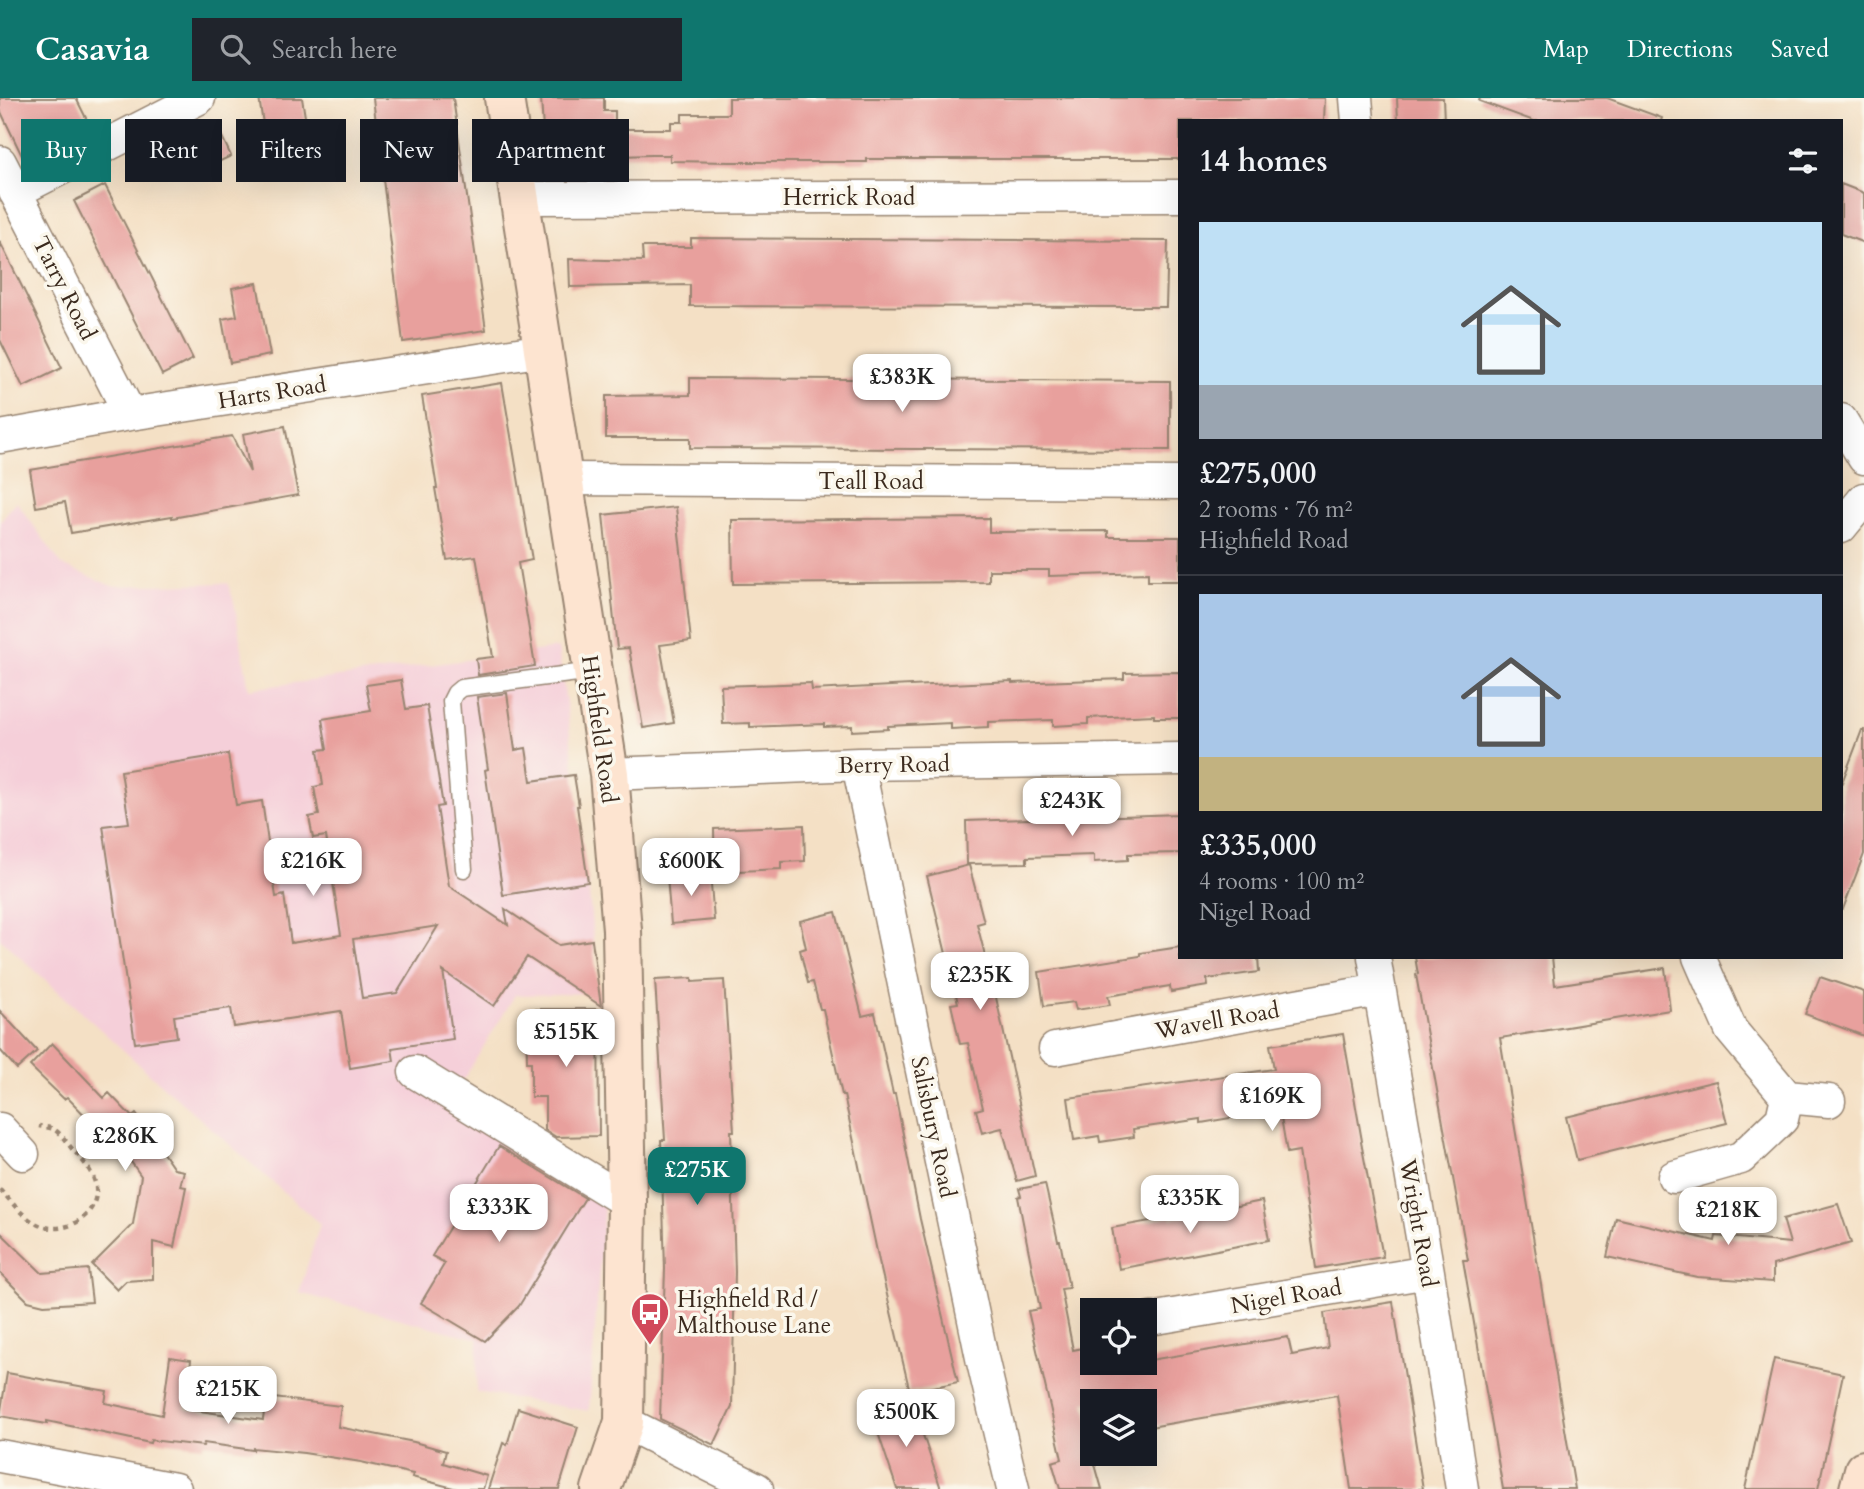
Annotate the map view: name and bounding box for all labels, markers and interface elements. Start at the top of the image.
search box [192,18,682,81]
text: Casavia [35,27,150,72]
icon: search [216,30,254,68]
text: Search here [272,32,398,67]
text: Map [1543,33,1589,66]
text: Directions [1627,33,1733,66]
text: Saved [1771,33,1829,66]
chip: Buy [21,119,111,182]
chip: Rent [125,119,222,182]
chip: Filters [236,119,346,182]
chip: New [360,119,458,182]
chip: Apartment [472,119,629,182]
text: 14 homes [1199,141,1328,182]
icon: filters [1784,142,1822,180]
street label: Herrick Road [783,182,916,213]
street label: Tarry Road [25,231,104,346]
icon: home [1448,267,1574,393]
pin: £383K [853,354,951,414]
text: £383K [869,361,935,392]
street label: Harts Road [216,369,329,416]
text: £275,000 [1199,453,1316,494]
street label: Teall Road [818,466,925,497]
text: 2 rooms · 76 m² [1199,494,1352,525]
text: Highfield Road [1199,525,1348,556]
icon: home [1448,639,1574,765]
street label: Highfield Road [574,653,625,806]
street label: Berry Road [838,748,951,781]
pin: £243K [1023,778,1121,838]
text: £243K [1039,785,1105,816]
text: £335,000 [1199,825,1316,866]
pin: £216K [264,838,362,898]
pin: £600K [642,838,740,898]
text: £216K [280,845,346,876]
text: £600K [658,845,724,876]
text: 4 rooms · 100 m² [1199,866,1364,897]
text: Nigel Road [1199,897,1311,928]
pin: £235K [931,953,1029,1012]
text: £235K [947,959,1013,990]
street label: Wavell Road [1151,994,1282,1047]
pin: £515K [517,1010,615,1069]
text: £515K [533,1016,599,1047]
street label: Salisbury Road [903,1054,964,1201]
pin: £169K [1223,1074,1321,1133]
text: £169K [1239,1080,1305,1111]
pin: £286K [76,1114,174,1173]
text: £286K [92,1120,158,1151]
pin: £275K [648,1148,746,1207]
text: £275K [664,1154,730,1185]
street label: Wright Road [1392,1156,1445,1290]
pin: £335K [1141,1176,1239,1235]
text: £335K [1157,1182,1223,1213]
pin: £333K [450,1184,548,1244]
pin: £218K [1679,1188,1777,1247]
text: £333K [466,1191,532,1222]
text: £218K [1695,1194,1761,1225]
street label: Nigel Road [1228,1271,1345,1321]
place label: Highfield Rd / Malthouse Lane [677,1284,831,1341]
bus stop icon: Highfield Rd / Malthouse Lane [629,1291,671,1346]
map controls [1080,1298,1157,1466]
button: locate [1080,1298,1157,1375]
pin: £215K [179,1366,277,1426]
text: £215K [195,1373,261,1404]
button: layers [1080,1389,1157,1466]
pin: £500K [857,1390,955,1449]
text: £500K [873,1396,939,1427]

